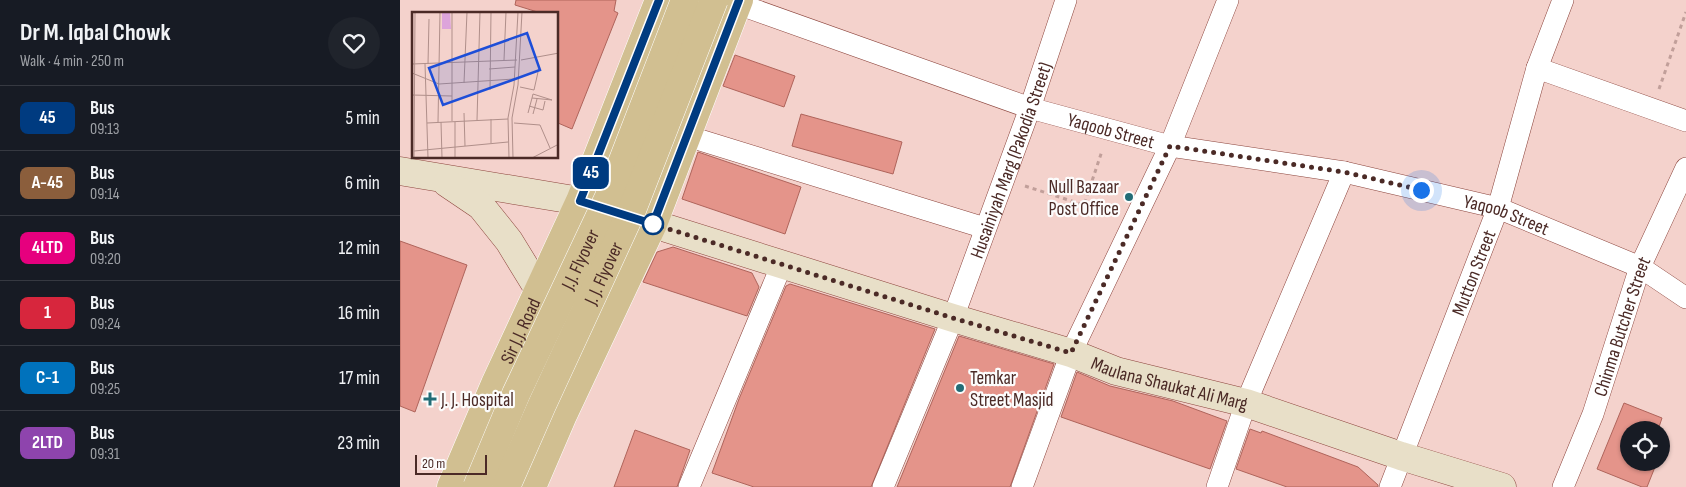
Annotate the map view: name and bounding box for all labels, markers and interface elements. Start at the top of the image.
inset map [412,12,559,159]
button: heart [328,17,380,69]
text: Dr M. Iqbal Chowk [20,18,171,47]
text: Walk · 4 min · 250 m [20,52,124,71]
street label: Husainiyah Marg (Pakodia Street) [966,59,1057,262]
text: Bus [90,97,115,120]
text: 45 [39,107,56,128]
text: 5 min [345,107,380,130]
street label: Yaqoob Street [1065,109,1157,154]
text: 09:13 [90,120,120,139]
line badge: 45 [568,157,614,189]
text: Bus [90,162,115,185]
text: 45 [583,162,599,183]
text: A-45 [32,172,63,193]
text: 6 min [345,172,380,195]
place label: Null Bazaar Post Office [1049,176,1120,221]
your location [1409,178,1434,203]
text: 09:14 [90,185,120,204]
street label: Yaqoob Street [1461,190,1552,241]
marker: Null Bazaar Post Office [1123,191,1135,203]
unlabelled marker [642,213,664,235]
street label: J.J. Flyover [557,225,605,294]
text: Bus [90,227,115,250]
street label: Mutton Street [1447,227,1501,319]
text: 4LTD [32,237,63,258]
text: 12 min [338,237,380,260]
street label: J. J. Flyover [580,238,629,309]
text: 09:20 [90,250,121,269]
street label: Chinma Butcher Street [1589,253,1656,400]
text: Bus [90,292,115,315]
street label: Sir J.J. Road [496,295,546,368]
text: 1 [44,302,51,323]
text: 16 min [338,302,380,325]
text: 09:24 [90,315,120,334]
street label: Maulana Shaukat Ali Marg [1088,352,1250,416]
text: Bus [90,357,115,380]
text: C-1 [36,367,59,388]
text: 17 min [339,367,380,390]
place label: Temkar Street Masjid [970,367,1053,412]
text: 09:25 [90,380,120,399]
marker: Temkar Street Masjid [954,382,966,394]
place label: J. J. Hospital [440,389,514,412]
marker: J. J. Hospital [423,392,437,406]
map controls [1620,421,1670,471]
button: locate [1620,421,1670,471]
text: Bus [90,422,115,445]
text: 2LTD [32,432,63,453]
text: 23 min [337,432,380,455]
text: 09:31 [90,445,120,464]
scale bar [415,452,488,475]
text: 20 m [422,455,445,472]

